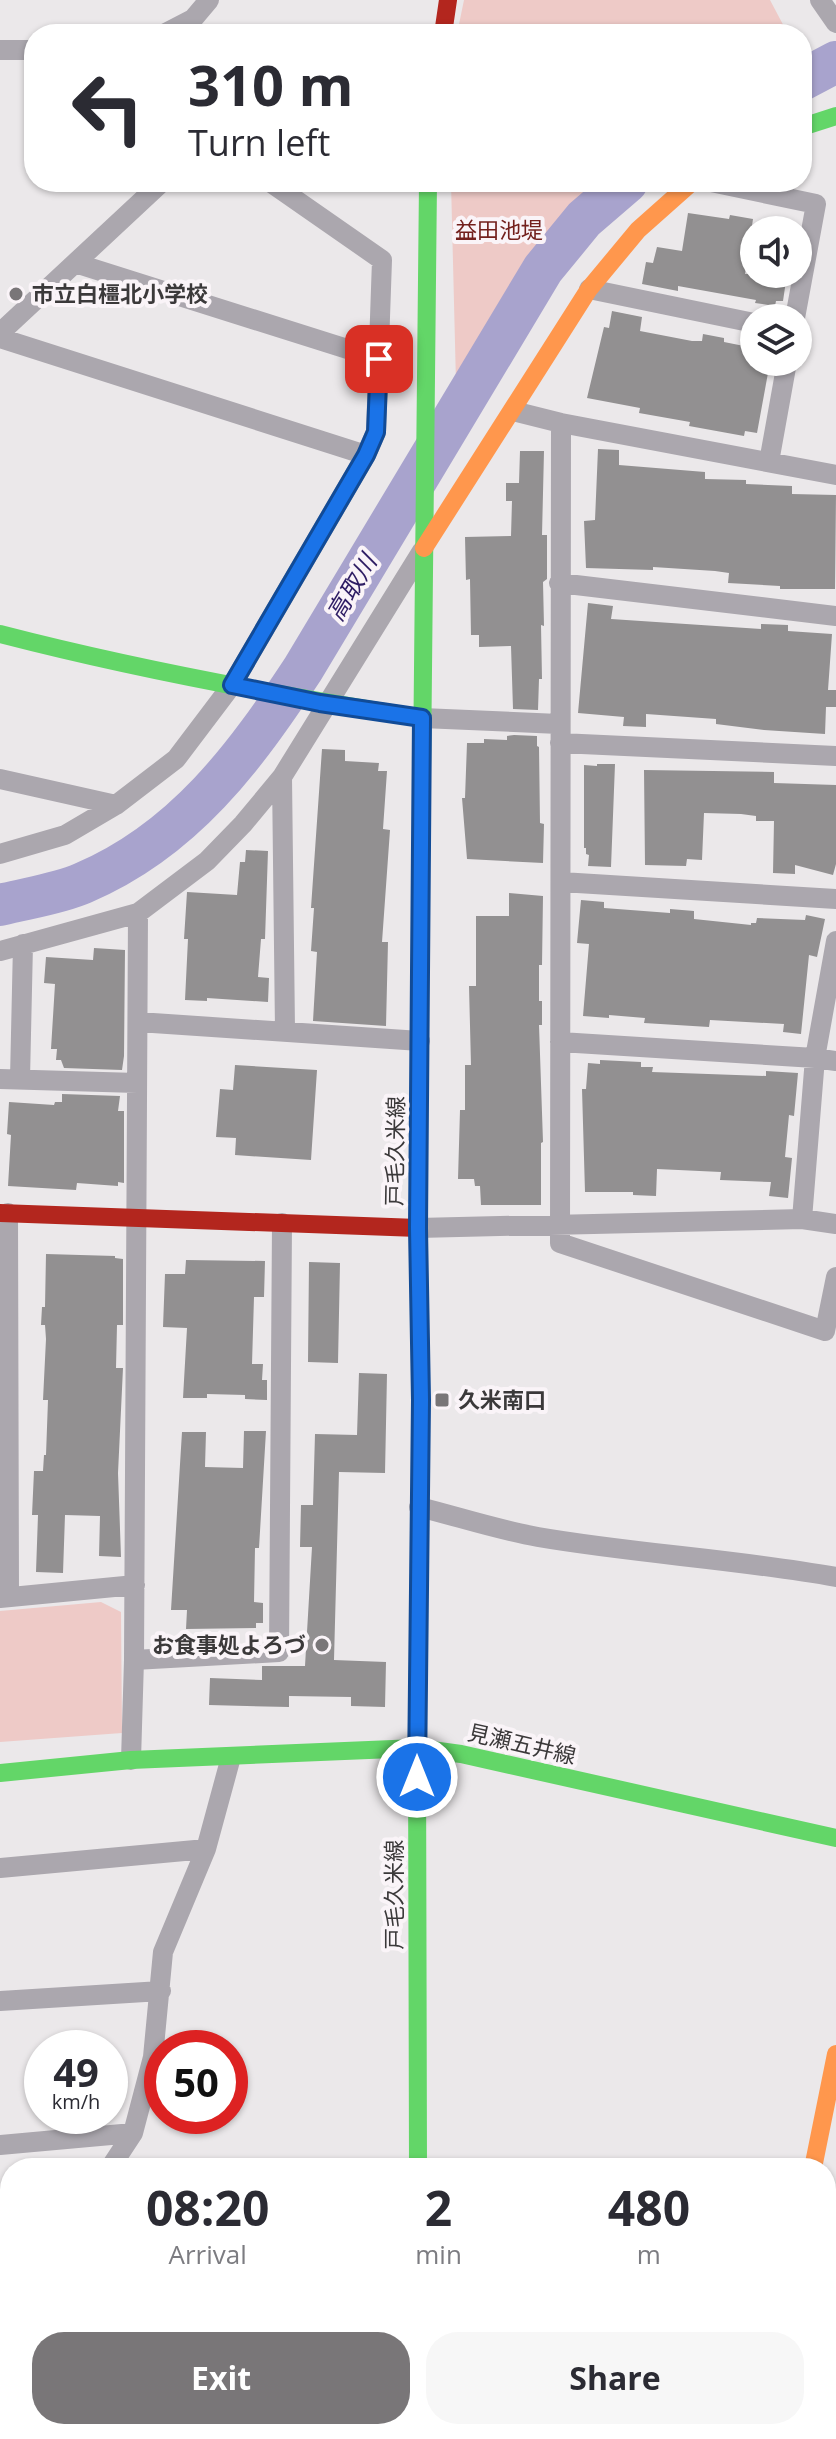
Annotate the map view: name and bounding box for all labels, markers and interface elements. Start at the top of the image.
text: 310 m [188,46,354,122]
icon: left [56,56,160,160]
text: Turn left [188,118,330,167]
park label: 益田池堤 [455,214,543,244]
map controls [740,216,812,376]
button: sound [740,216,812,288]
place label: 市立白橿北小学校 [32,278,208,308]
marker: 市立白橿北小学校 [7,285,25,303]
button: layers [740,304,812,376]
pin [345,325,413,393]
icon: arrive [357,337,401,381]
water label: 高取川 [318,545,385,627]
street label: 戸毛久米線 [378,1096,410,1206]
place label: 久米南口 [458,1384,546,1414]
marker: 久米南口 [433,1391,451,1409]
place label: お食事処よろづ [152,1629,306,1659]
marker: お食事処よろづ [313,1636,331,1654]
street label: 見瀬五井線 [465,1716,579,1770]
position arrow [375,1735,459,1819]
street label: 戸毛久米線 [378,1840,408,1950]
speed limit sign: 50 [144,2030,248,2134]
text: 49 [53,2044,99,2099]
text: km/h [52,2088,100,2115]
text: 08:20 [146,2175,269,2240]
text: 2 [425,2175,452,2240]
text: 480 [608,2175,690,2240]
text: Arrival [168,2236,247,2272]
text: min [415,2236,462,2272]
text: m [637,2236,661,2272]
button: Exit [32,2332,410,2424]
button: Share [426,2332,804,2424]

